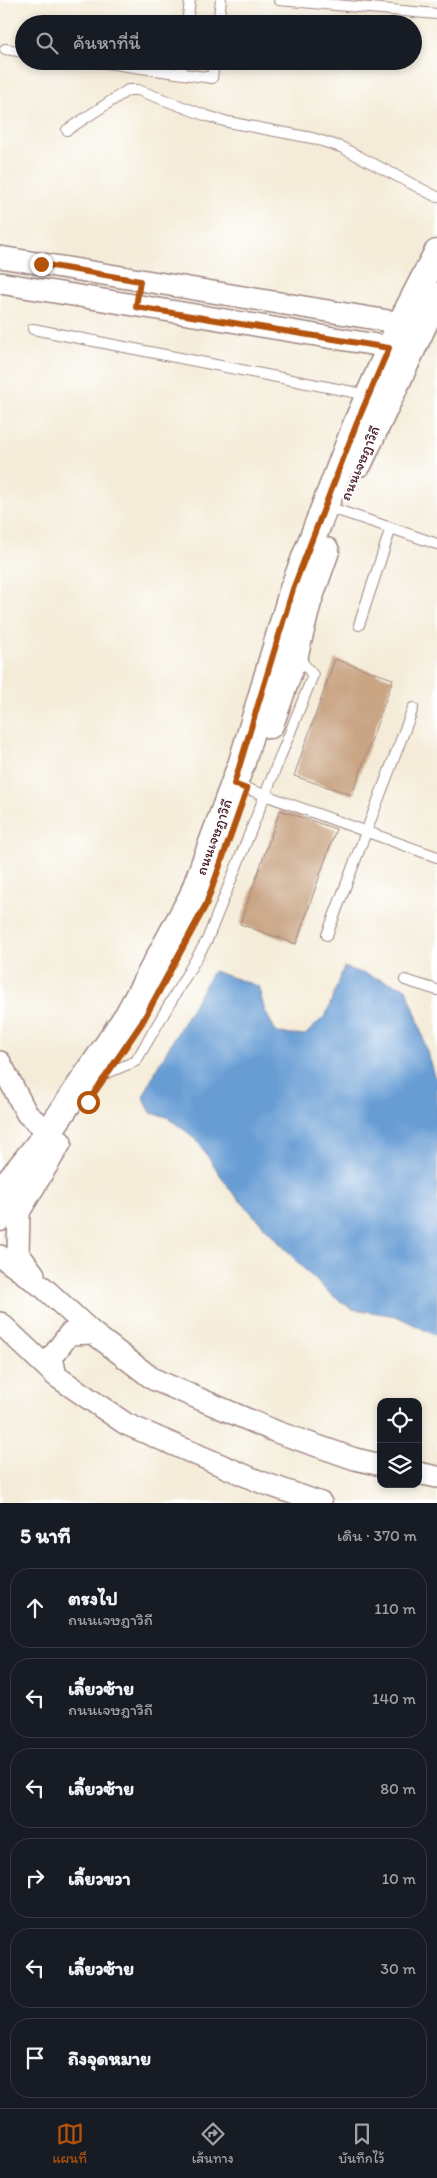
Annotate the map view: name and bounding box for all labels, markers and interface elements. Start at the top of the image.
search box [15,15,422,70]
icon: search [33,29,61,57]
text: ค้นหาที่นี่ [73,31,141,54]
route end [30,253,53,276]
street label: ถนนเจษฎาวิถี [336,423,384,503]
street label: ถนนเจษฎาวิถี [192,796,236,878]
route start [77,1091,100,1114]
map controls [377,1398,422,1488]
button: locate [377,1398,422,1443]
button: layers [377,1443,422,1488]
text: 5 นาที [20,1523,71,1548]
text: เดิน · 370 m [337,1526,417,1545]
text: ตรงไป [68,1587,118,1610]
icon: ahead [21,1594,49,1622]
text: 110 m [374,1599,416,1618]
text: ถนนเจษฎาวิถี [68,1610,153,1629]
text: เลี้ยวซ้าย [68,1677,134,1700]
icon: left [21,1684,49,1712]
text: 140 m [372,1689,416,1708]
text: ถนนเจษฎาวิถี [68,1700,153,1719]
icon: left [21,1774,49,1802]
text: เลี้ยวซ้าย [68,1777,134,1800]
text: 80 m [380,1779,416,1798]
icon: right [21,1864,49,1892]
text: เลี้ยวขวา [68,1867,131,1890]
text: 10 m [382,1869,416,1888]
icon: left [21,1954,49,1982]
text: เลี้ยวซ้าย [68,1957,134,1980]
text: 30 m [380,1959,416,1978]
icon: arrive [21,2044,49,2072]
text: ถึงจุดหมาย [68,2047,151,2070]
tab: แผนที่ [52,2120,87,2167]
tab: เส้นทาง [192,2120,234,2167]
tab: บันทึกไว้ [339,2120,385,2167]

